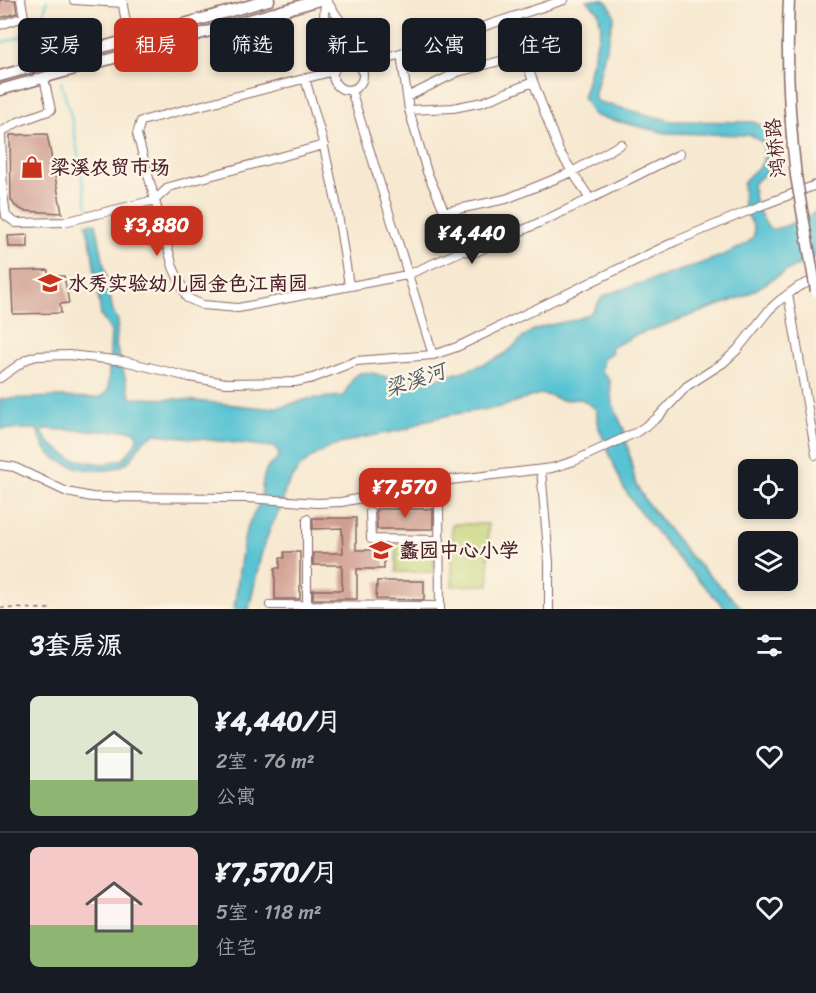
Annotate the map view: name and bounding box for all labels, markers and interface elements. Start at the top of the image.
chip: 买房 [18,18,102,72]
chip: 租房 [114,18,198,72]
chip: 筛选 [210,18,294,72]
chip: 新上 [306,18,390,72]
chip: 公寓 [402,18,486,72]
chip: 住宅 [498,18,582,72]
street label: 鸿桥路 [755,115,796,180]
place label: 梁溪农贸市场 [50,150,170,185]
shop icon: 梁溪农贸市场 [19,154,45,180]
pin: ¥3,880 [108,206,206,257]
text: ¥3,880 [125,208,189,243]
pin: ¥4,440 [423,214,521,265]
text: ¥4,440 [439,216,505,251]
place label: 水秀实验幼儿园金色江南园 [68,266,308,301]
school or university icon: 水秀实验幼儿园金色江南园 [37,270,63,296]
water label: 梁溪河 [379,351,454,408]
map controls [738,459,798,591]
button: locate [738,459,798,519]
pin: ¥7,570 [356,468,454,519]
text: ¥7,570 [373,470,437,505]
button: layers [738,531,798,591]
place label: 蠡园中心小学 [399,533,519,568]
school or university icon: 蠡园中心小学 [368,537,394,563]
text: 3套房源 [30,622,122,668]
icon: filters [753,629,786,662]
text: ¥4,440/月 [216,698,342,744]
icon: home [78,720,150,792]
icon: heart [753,740,786,773]
text: 2室 · 76 m² [216,744,315,779]
text: 公寓 [216,779,256,814]
text: ¥7,570/月 [216,849,338,895]
icon: home [78,871,150,943]
icon: heart [753,891,786,924]
text: 5室 · 118 m² [216,895,322,930]
text: 住宅 [216,930,256,965]

